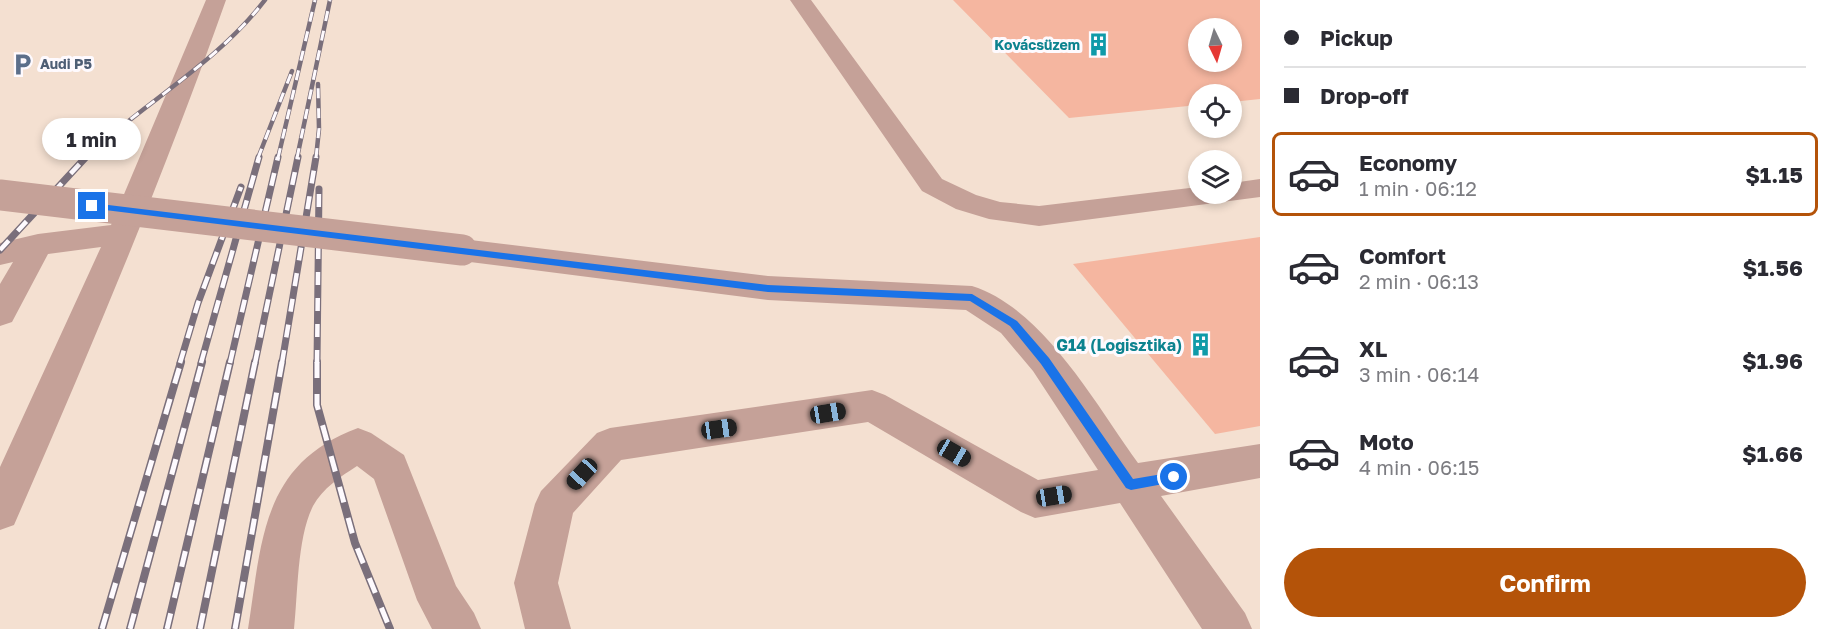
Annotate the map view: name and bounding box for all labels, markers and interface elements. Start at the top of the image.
north arrow [1188,18,1242,72]
map controls [1188,18,1242,204]
text: Pickup [1320,24,1393,51]
building icon: Kovácsüzem [1085,32,1111,58]
place label: Kovácsüzem [994,36,1080,53]
parking icon: Audi P5 [9,51,35,77]
place label: Audi P5 [40,55,92,72]
text: Drop-off [1320,82,1409,109]
button: locate [1188,84,1242,138]
callout: 1 min [42,119,142,161]
text: 1 min [66,127,117,151]
icon: car [1287,147,1341,201]
text: Economy [1359,149,1457,176]
button: layers [1188,150,1242,204]
text: $1.15 [1745,161,1803,188]
text: 1 min · 06:12 [1359,176,1477,200]
route end [78,192,105,219]
icon: car [1287,240,1341,294]
text: Comfort [1359,242,1446,269]
text: $1.56 [1742,254,1803,281]
text: 2 min · 06:13 [1359,269,1479,293]
building icon: G14 (Logisztika) [1187,332,1213,358]
icon: car [1287,333,1341,387]
place label: G14 (Logisztika) [1056,335,1182,355]
text: XL [1359,335,1387,362]
text: $1.96 [1742,347,1803,374]
text: 3 min · 06:14 [1359,362,1479,386]
car [809,401,847,425]
car [700,418,738,440]
icon: car [1287,426,1341,480]
text: Moto [1359,428,1414,455]
car [934,436,974,470]
text: $1.66 [1742,440,1803,467]
car [563,455,601,493]
text: 4 min · 06:15 [1359,455,1479,479]
route start [1160,463,1187,490]
car [1035,484,1073,508]
button: Confirm [1284,548,1806,617]

